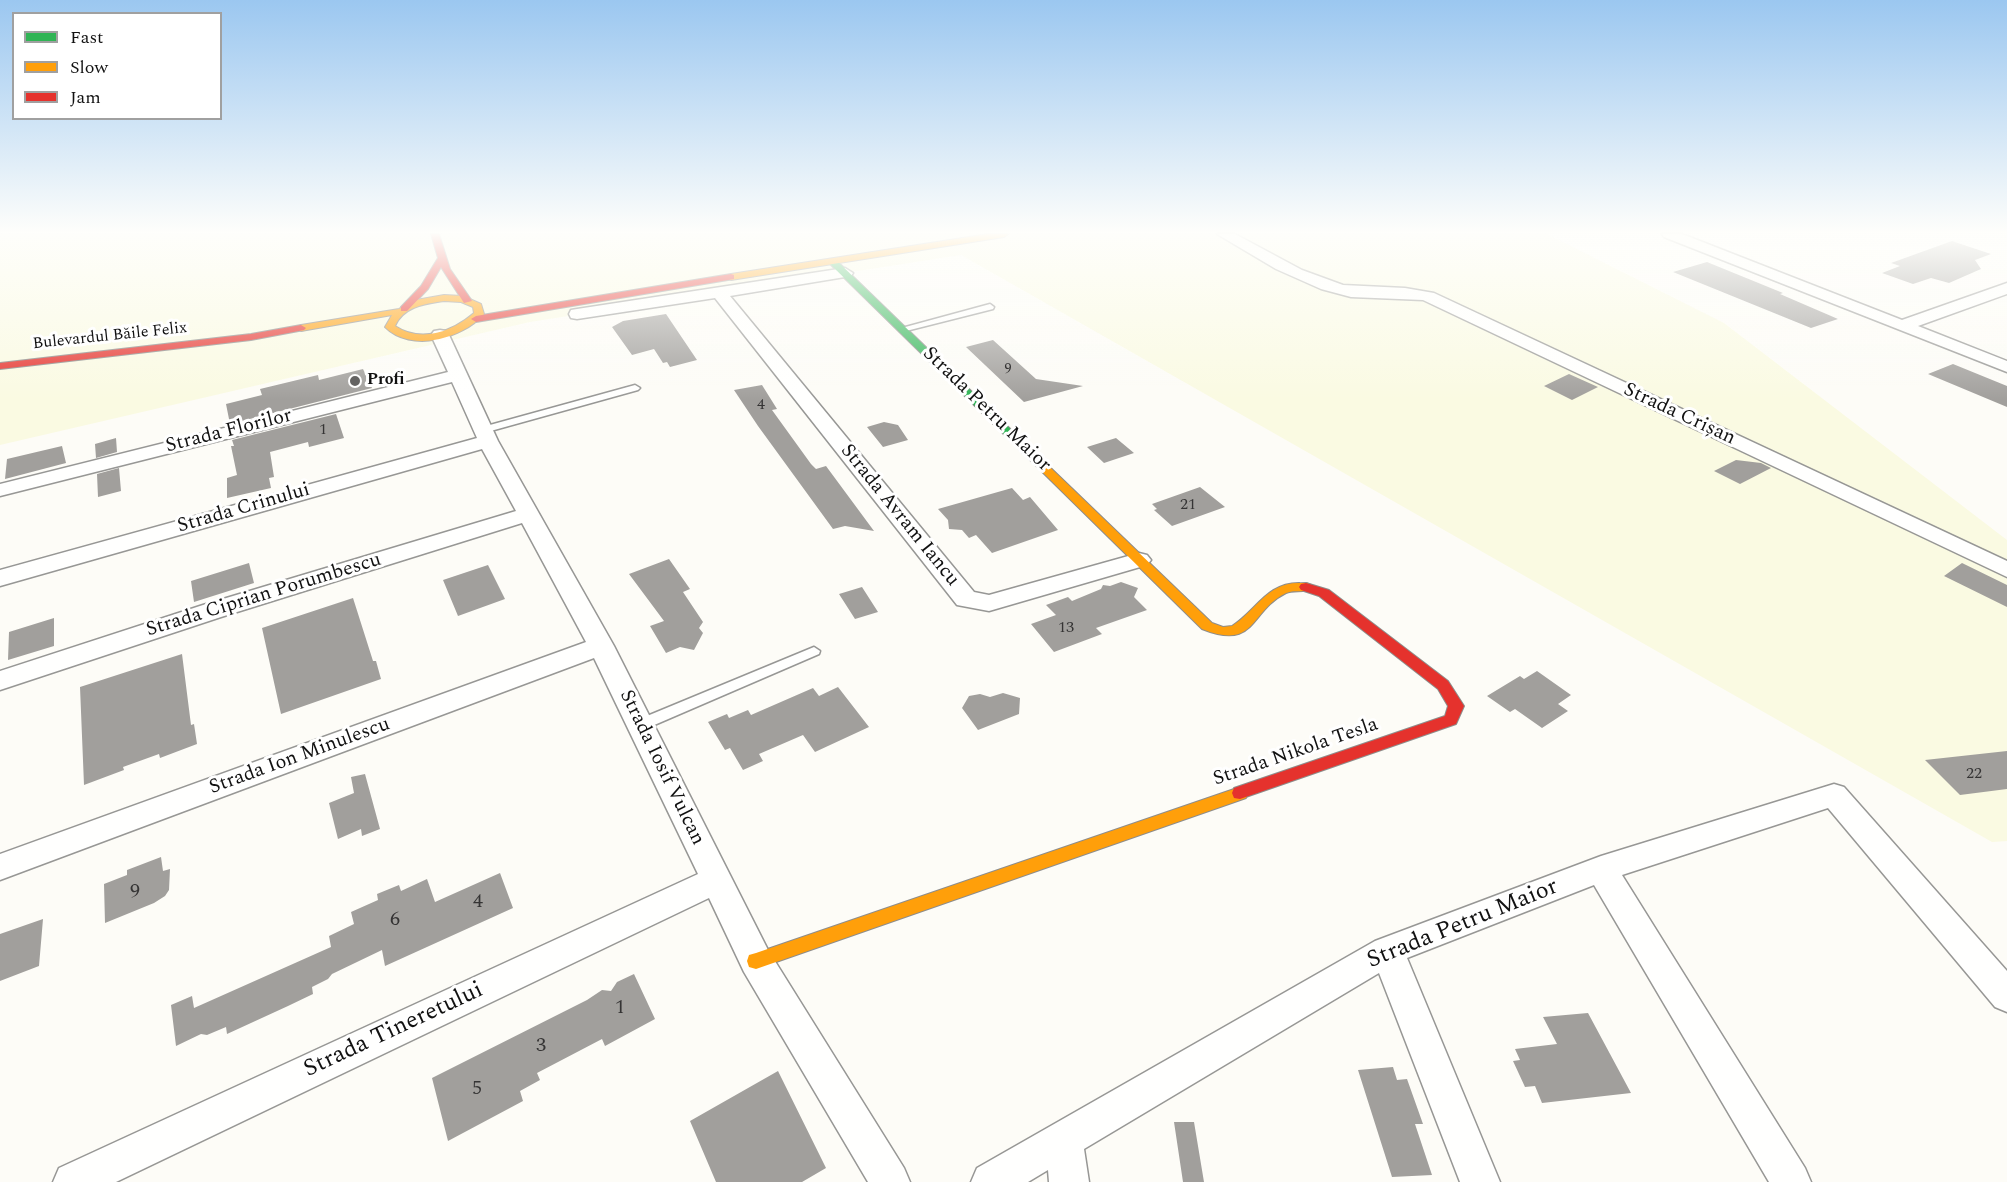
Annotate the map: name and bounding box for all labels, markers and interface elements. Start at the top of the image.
legend [12,12,222,120]
text: Fast [70,24,103,51]
text: Slow [70,54,108,81]
text: Jam [70,84,101,111]
street label: Bulevardul Băile Felix [32,319,188,355]
street label: Strada Petru Maior [917,343,1055,477]
house number: 9 [1005,362,1011,378]
place label: Profi [367,371,405,391]
marker: Profi [348,374,362,388]
street label: Strada Crișan [1619,379,1739,451]
house number: 4 [757,396,765,416]
street label: Strada Florilor [163,405,295,459]
house number: 1 [319,421,327,441]
street label: Strada Avram Iancu [834,440,964,592]
street label: Strada Crinului [175,479,313,539]
house number: 21 [1180,496,1196,516]
street label: Strada Ciprian Porumbescu [144,549,384,643]
house number: 13 [1058,619,1074,639]
street label: Strada Iosif Vulcan [613,686,709,850]
street label: Strada Ion Minulescu [206,713,394,801]
street label: Strada Nikola Tesla [1210,714,1382,792]
house number: 22 [1966,765,1982,785]
street label: Strada Petru Maior [1363,874,1563,976]
house number: 9 [130,881,140,905]
house number: 4 [473,891,483,915]
house number: 6 [390,909,400,933]
street label: Strada Tineretului [300,977,488,1085]
house number: 1 [615,997,625,1021]
house number: 3 [536,1035,546,1059]
house number: 5 [472,1078,482,1102]

